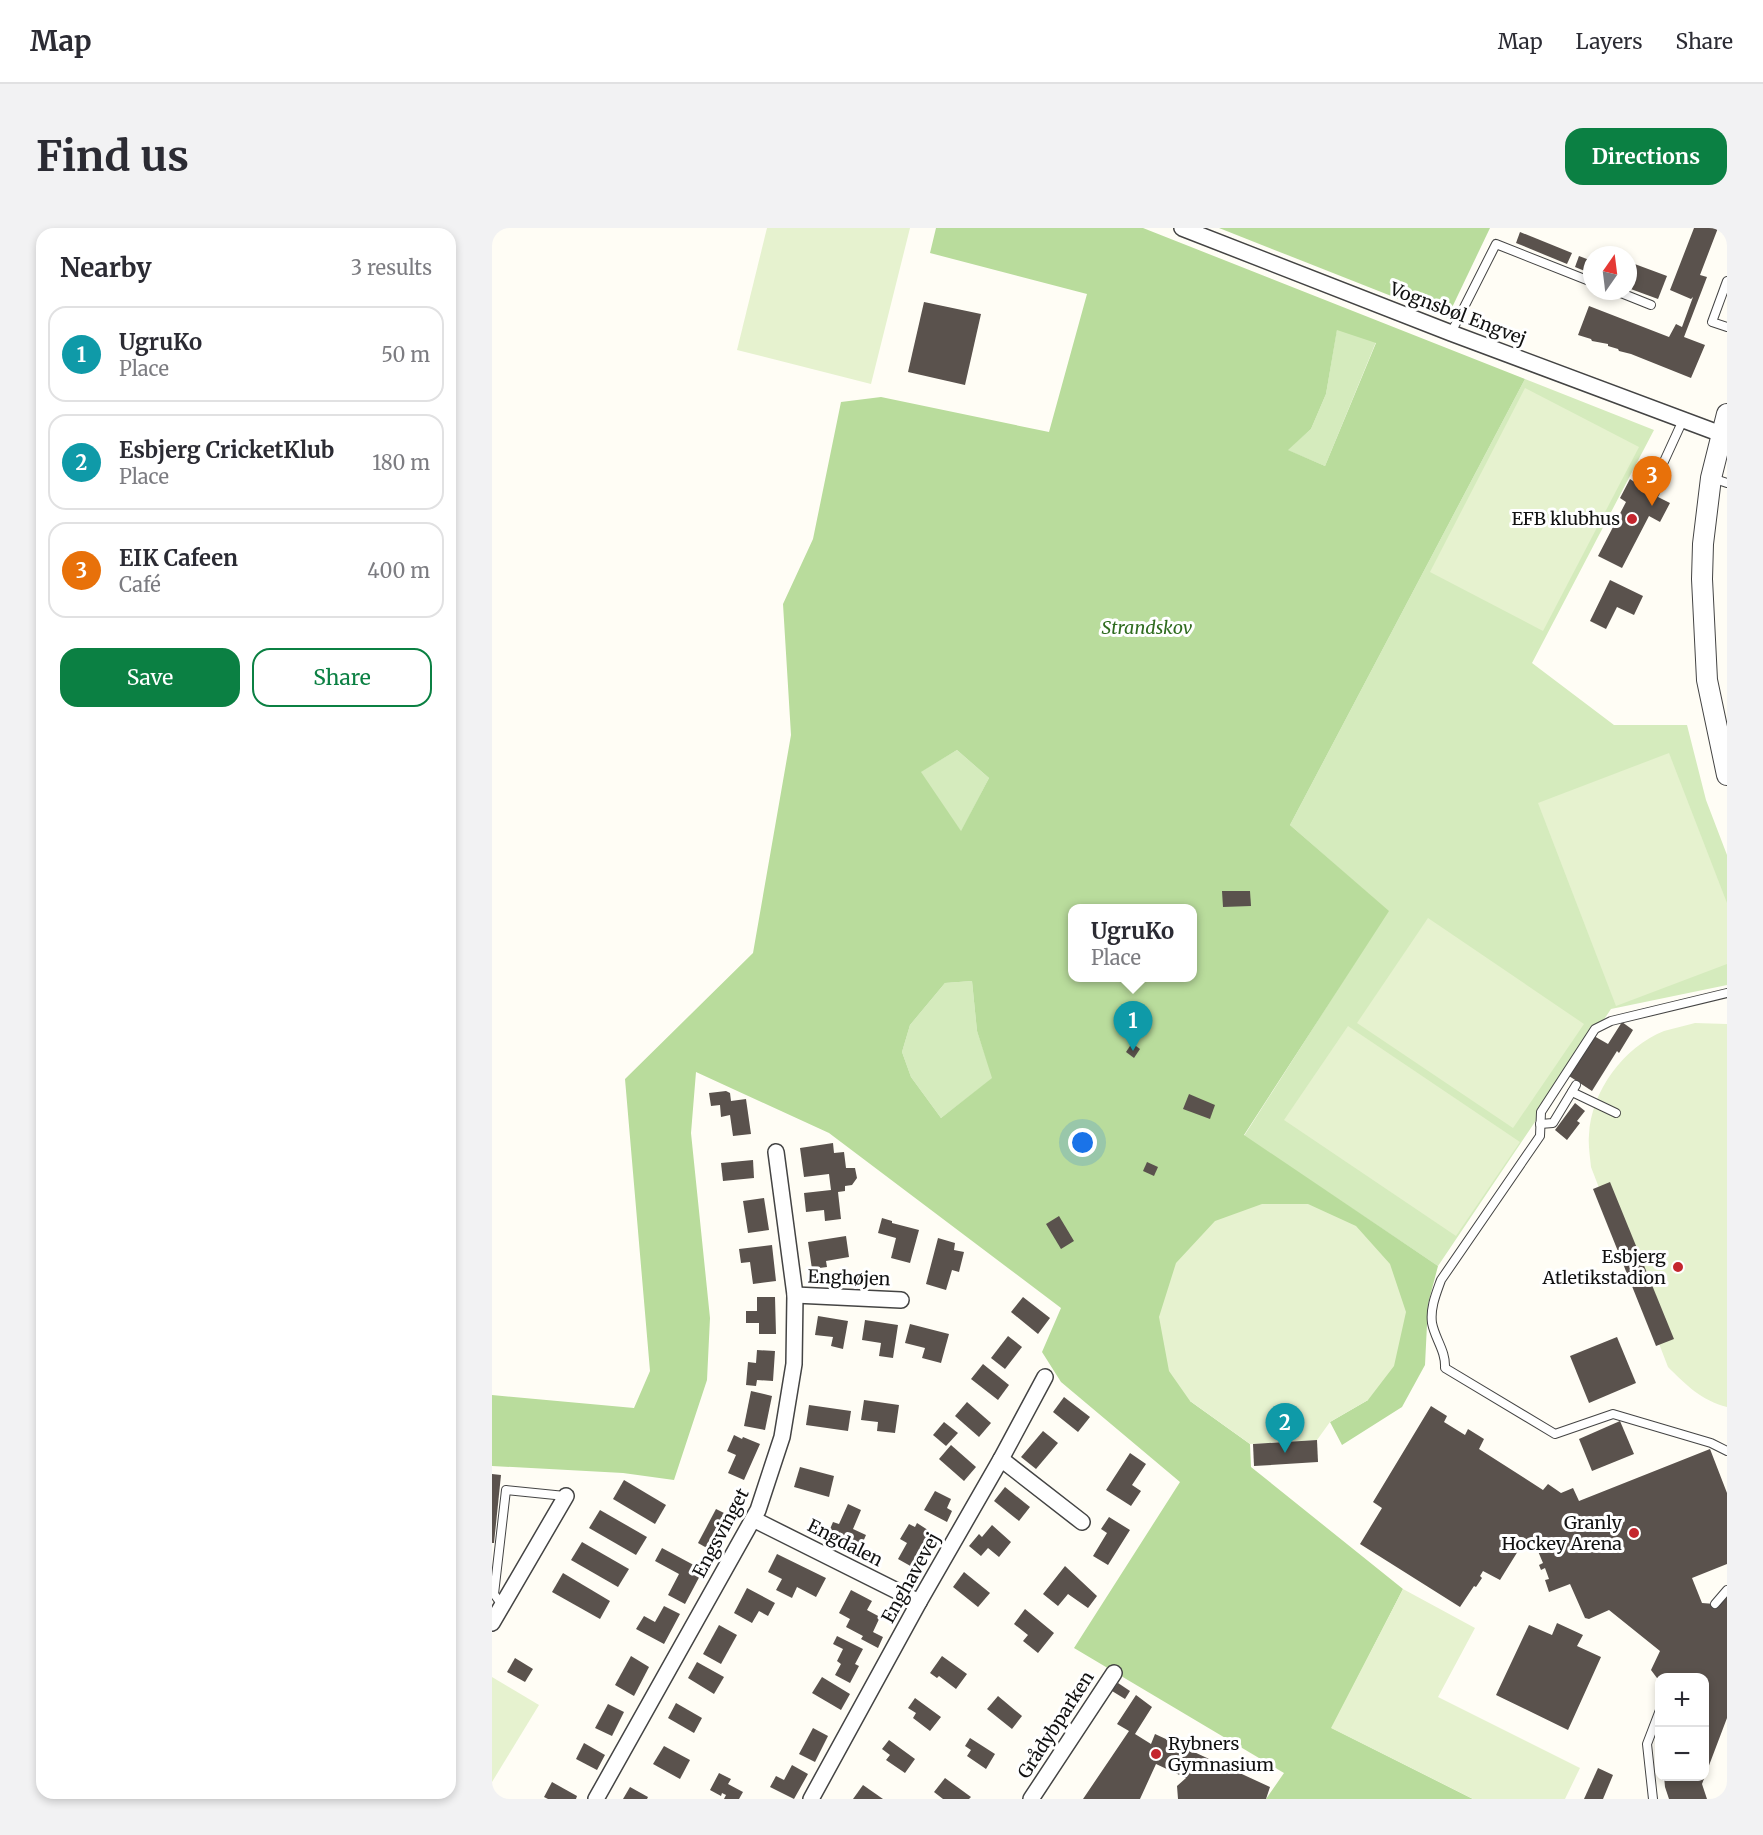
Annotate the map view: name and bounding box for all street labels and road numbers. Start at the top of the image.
street label: Vognsbøl Engvej [1386,277,1530,350]
street label: Enghøjen [807,1265,891,1290]
street label: Engsvinget [687,1484,754,1581]
street label: Engdalen [804,1514,887,1571]
street label: Enghavevej [876,1529,945,1627]
street label: Grådybparken [1012,1667,1099,1783]

